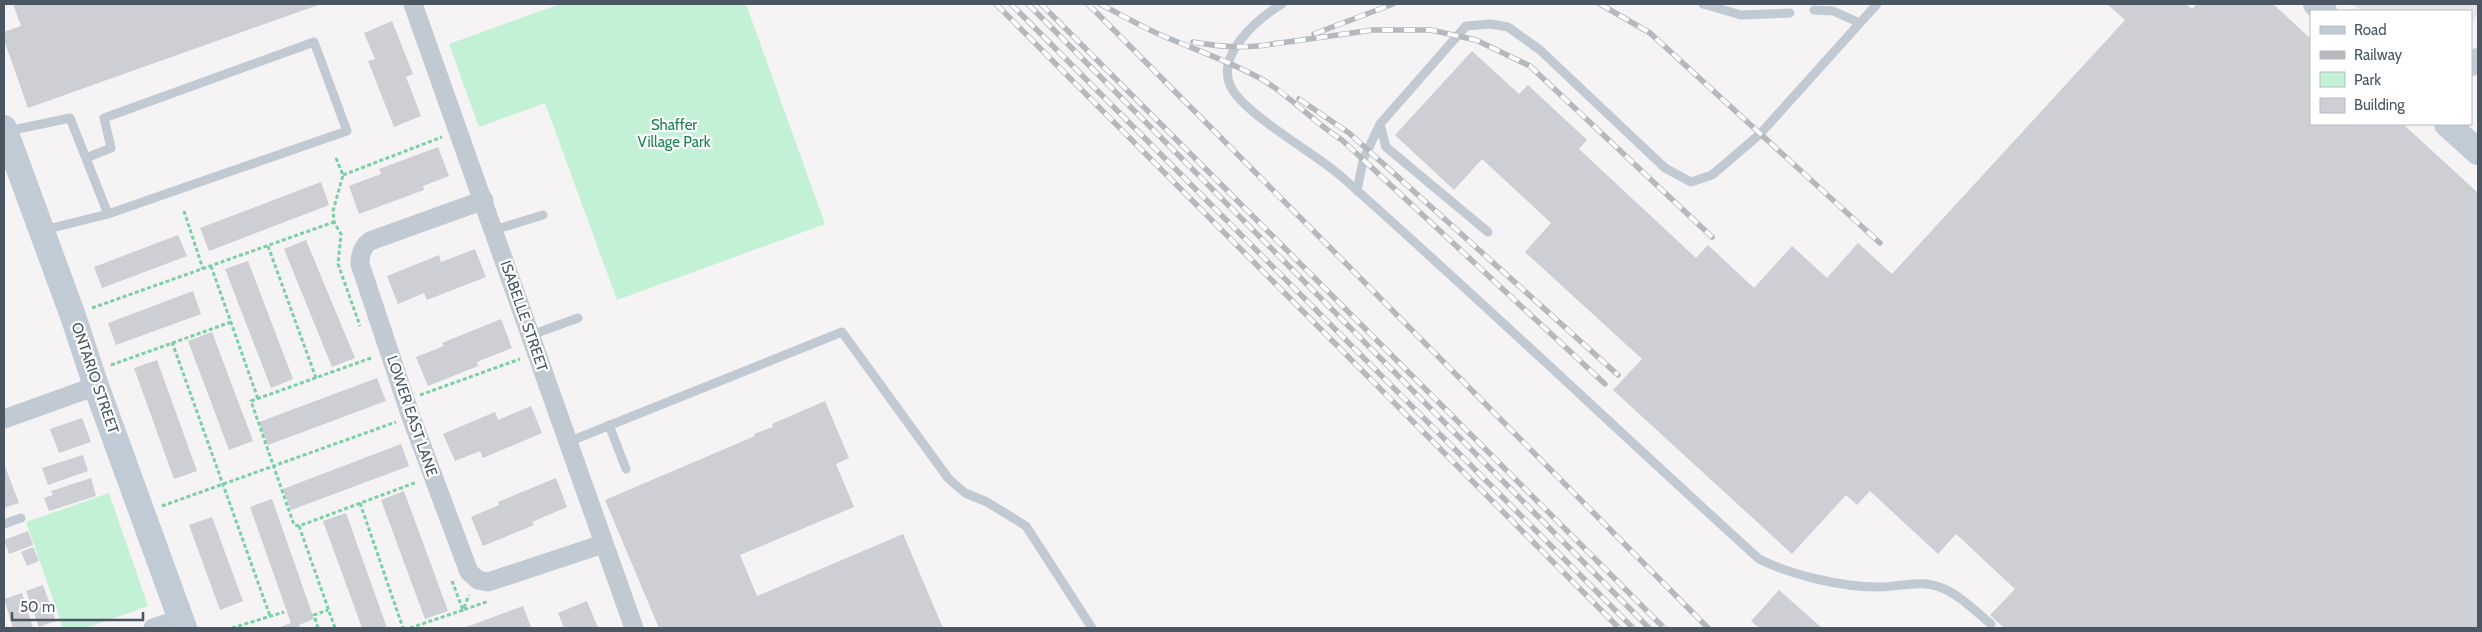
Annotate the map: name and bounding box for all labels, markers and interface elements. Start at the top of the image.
legend [2310,10,2472,125]
text: Road [2354,21,2387,39]
text: Railway [2354,46,2403,64]
text: Park [2354,71,2381,89]
text: Building [2354,96,2405,114]
park label: Shaffer Village Park [638,116,711,151]
street label: ISABELLE STREET [497,258,551,374]
street label: ONTARIO STREET [67,320,123,436]
street label: LOWER EAST LANE [383,353,441,479]
scale bar [12,590,144,622]
text: 50 m [20,598,55,616]

